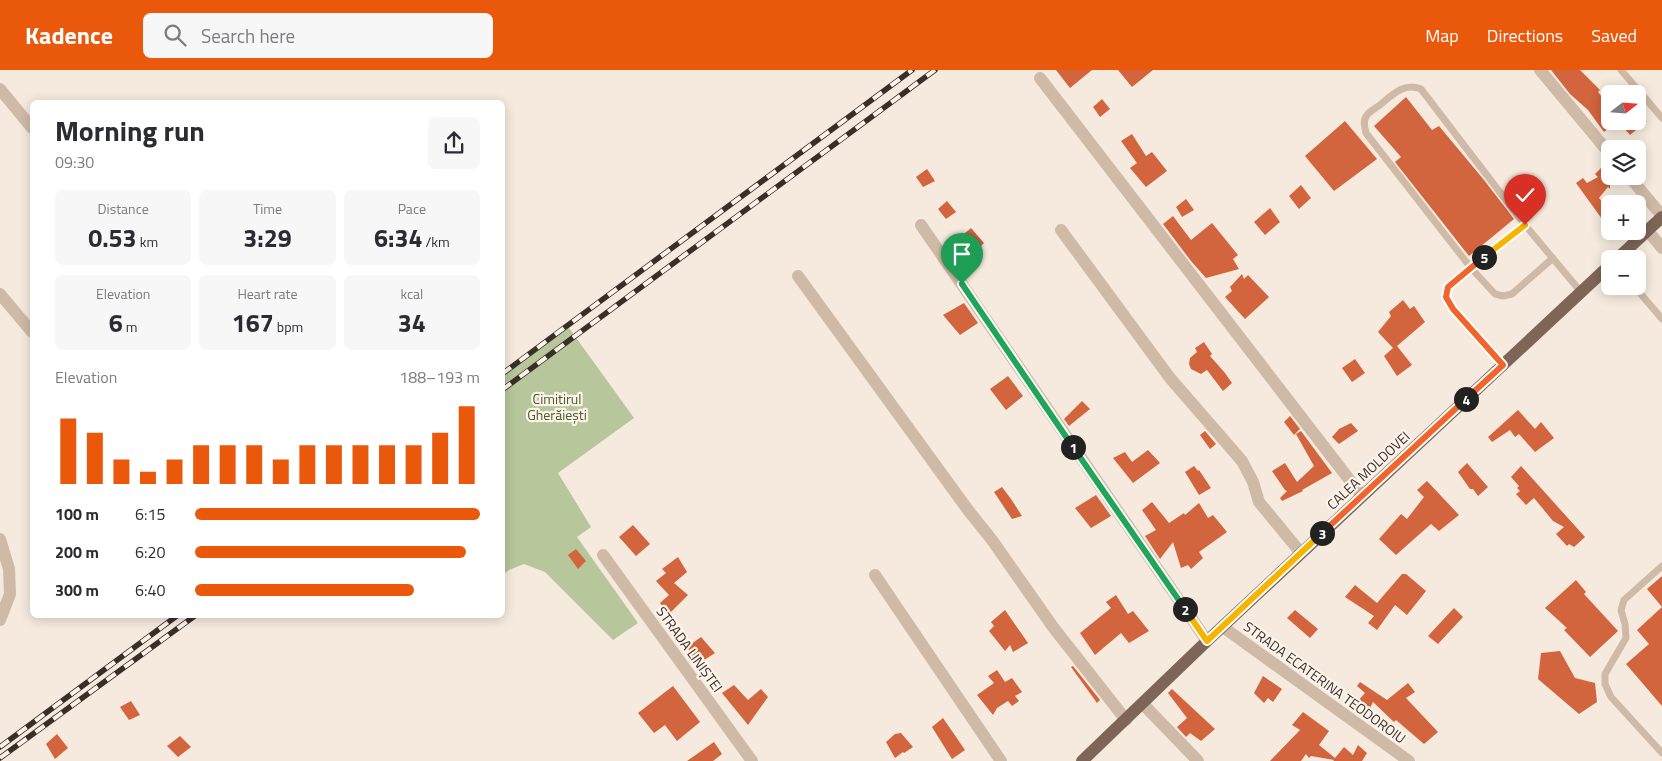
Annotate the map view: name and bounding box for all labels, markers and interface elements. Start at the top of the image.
search box [143,13,493,58]
text: Kadence [25,17,113,53]
icon: search [161,21,189,49]
text: Search here [201,21,295,50]
text: Map [1425,22,1459,49]
text: Directions [1487,22,1563,49]
text: Saved [1591,22,1637,49]
north arrow [1601,85,1646,130]
map controls [1601,85,1646,295]
text: Morning run [55,109,205,152]
button: share [428,117,480,169]
button: layers [1601,140,1646,185]
text: 09:30 [55,150,94,174]
pin [1504,174,1546,225]
icon: check [1511,181,1539,209]
button: + [1601,195,1646,240]
text: Distance [98,198,149,219]
text: Time [253,198,282,219]
text: Pace [398,198,426,219]
text: 0.53 [88,219,137,257]
text: 3:29 [243,219,292,257]
text: 6:34 [374,219,422,257]
text: km [137,231,158,252]
text: /km [422,231,450,252]
pin [941,233,983,284]
icon: arrive [948,240,976,268]
pin: 5 [1472,244,1496,270]
text: 5 [1481,247,1488,268]
button: − [1601,250,1646,295]
text: Elevation [96,283,150,304]
text: Heart rate [237,283,298,304]
text: kcal [400,283,423,304]
text: 6 [109,304,123,342]
text: 167 [232,304,274,342]
text: 34 [398,304,426,342]
text: m [123,316,138,337]
text: bpm [274,316,303,337]
text: Elevation [55,365,117,389]
text: 188–193 m [399,365,480,389]
pin: 4 [1454,386,1478,412]
park label: Cimitirul Gherăiești [527,388,587,425]
text: 4 [1463,389,1470,410]
street label: CALEA MOLDOVEI [1322,426,1414,514]
pin: 1 [1060,434,1086,460]
text: 1 [1070,437,1077,458]
text: 100 m [55,502,99,526]
text: 6:15 [135,502,165,526]
pin: 3 [1310,520,1334,546]
text: 3 [1319,523,1326,544]
text: 200 m [55,540,99,564]
text: 6:20 [135,540,165,564]
text: 300 m [55,578,99,602]
text: 6:40 [135,578,165,602]
pin: 2 [1172,596,1198,622]
text: 2 [1182,599,1189,620]
street label: STRADA LINIȘTEI [652,602,728,696]
street label: STRADA ECATERINA TEODOROIU [1240,616,1410,748]

